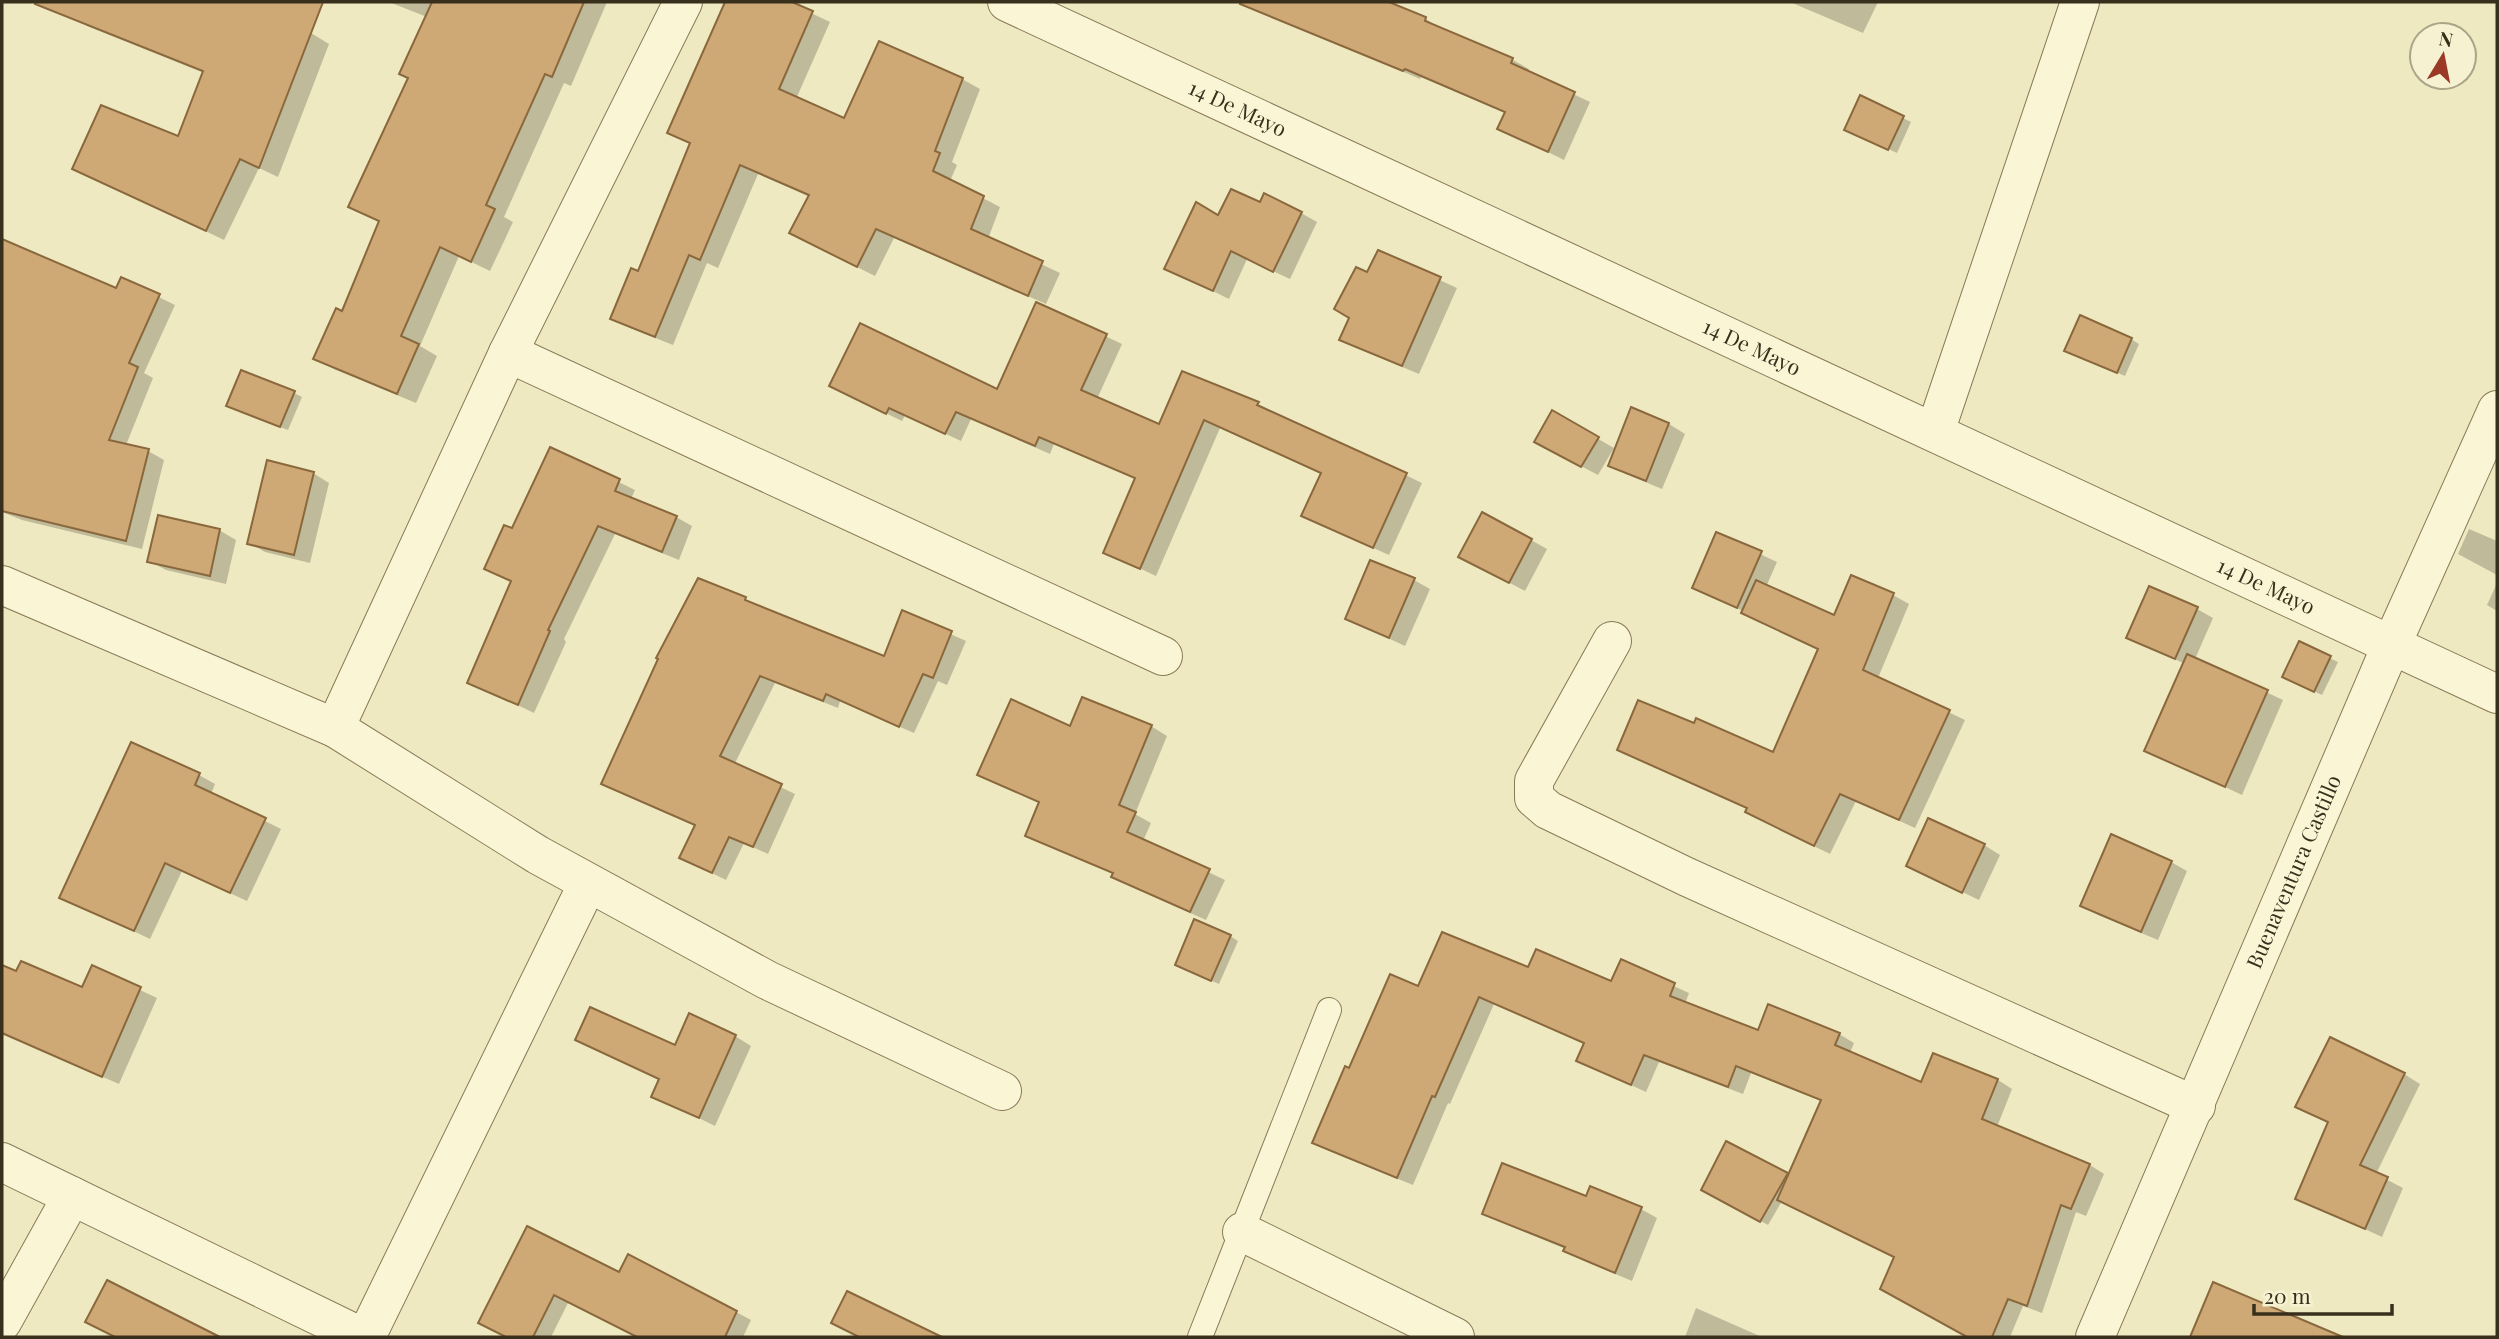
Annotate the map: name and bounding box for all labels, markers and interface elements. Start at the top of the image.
north arrow [2408,21,2478,91]
text: N [2437,24,2455,52]
street label: 14 De Mayo [1185,72,1292,142]
street label: 14 De Mayo [1699,311,1806,381]
street label: 14 De Mayo [2213,550,2320,620]
street label: Buenaventura Castillo [2239,770,2346,972]
scale bar [2254,1272,2392,1316]
text: 20 m [2264,1281,2311,1309]

